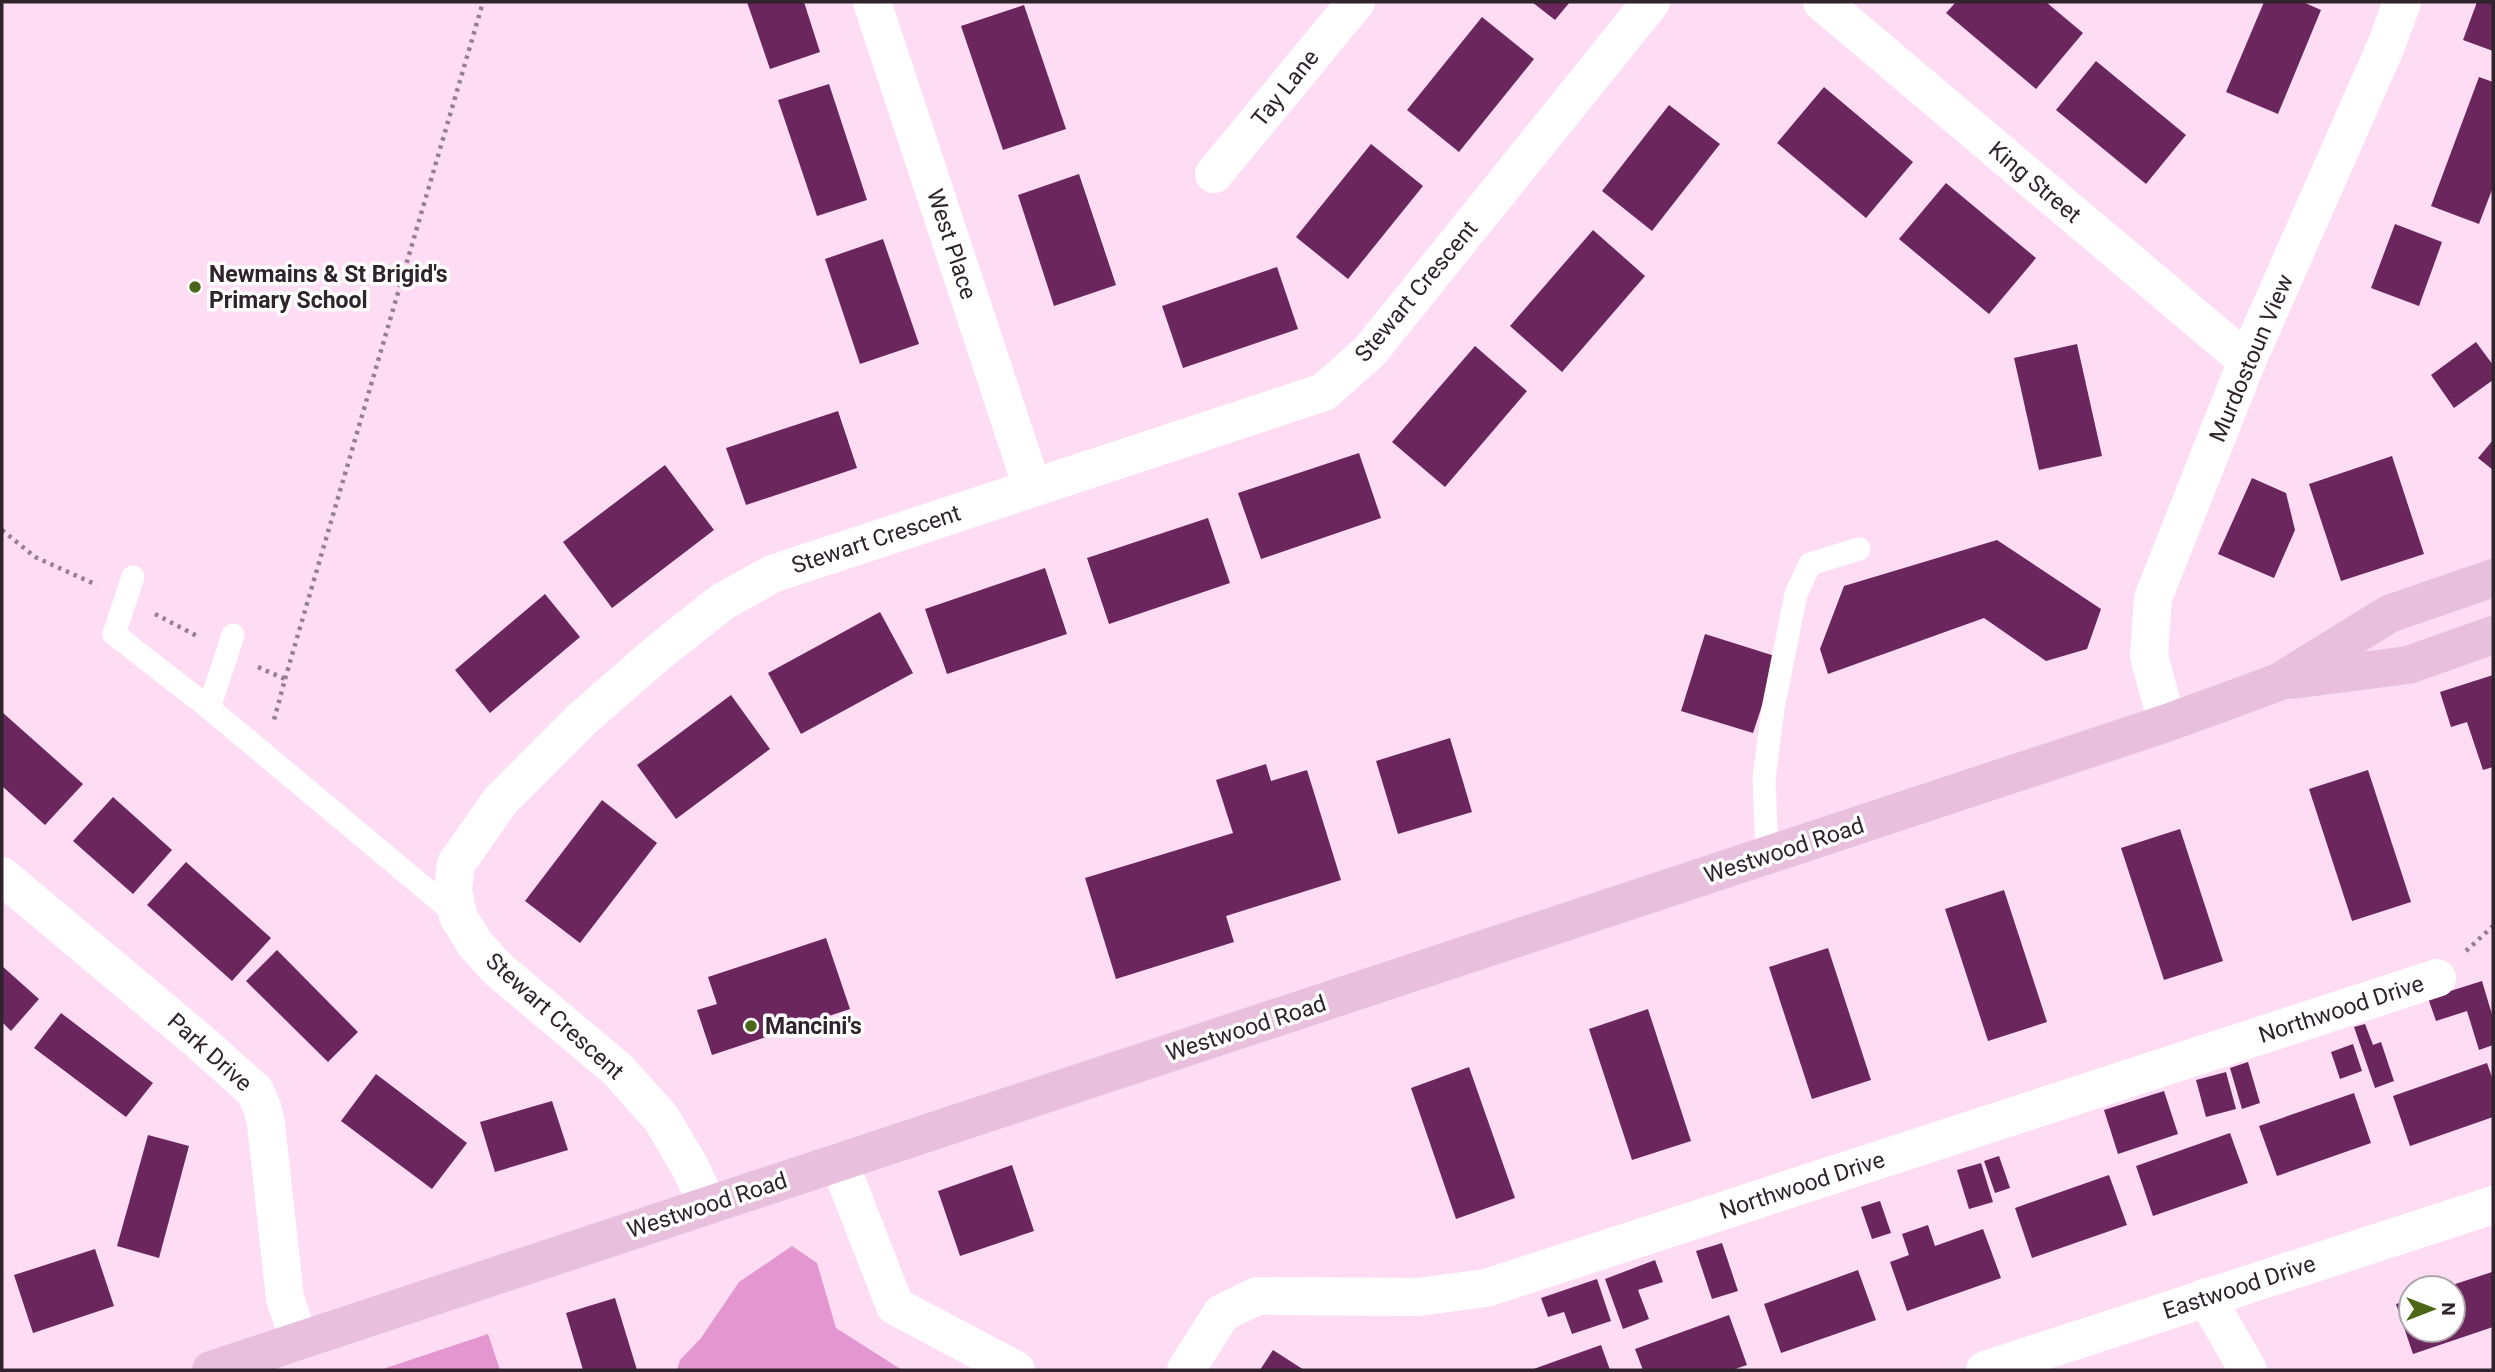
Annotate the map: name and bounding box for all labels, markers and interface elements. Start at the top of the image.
street label: Tay Lane [1246,44,1325,132]
street label: King Street [1983,136,2086,229]
street label: West Place [921,186,982,303]
street label: Stewart Crescent [1350,215,1483,367]
place label: Newmains & St Brigid's Primary School [209,261,448,314]
street label: Murdostoun View [2204,270,2299,446]
marker: Newmains & St Brigid's Primary School [187,279,203,295]
street label: Stewart Crescent [788,499,964,579]
street label: Westwood Road [1701,812,1868,889]
street label: Stewart Crescent [480,948,629,1085]
street label: Northwood Drive [2255,970,2427,1049]
street label: Westwood Road [1163,990,1330,1067]
street label: Park Drive [162,1008,257,1097]
place label: Mancini's [765,1013,862,1040]
marker: Mancini's [743,1018,759,1034]
street label: Northwood Drive [1716,1146,1888,1225]
street label: Westwood Road [624,1167,791,1244]
street label: Eastwood Drive [2159,1250,2319,1325]
north arrow [2397,1274,2467,1344]
text: N [2437,1302,2460,1316]

